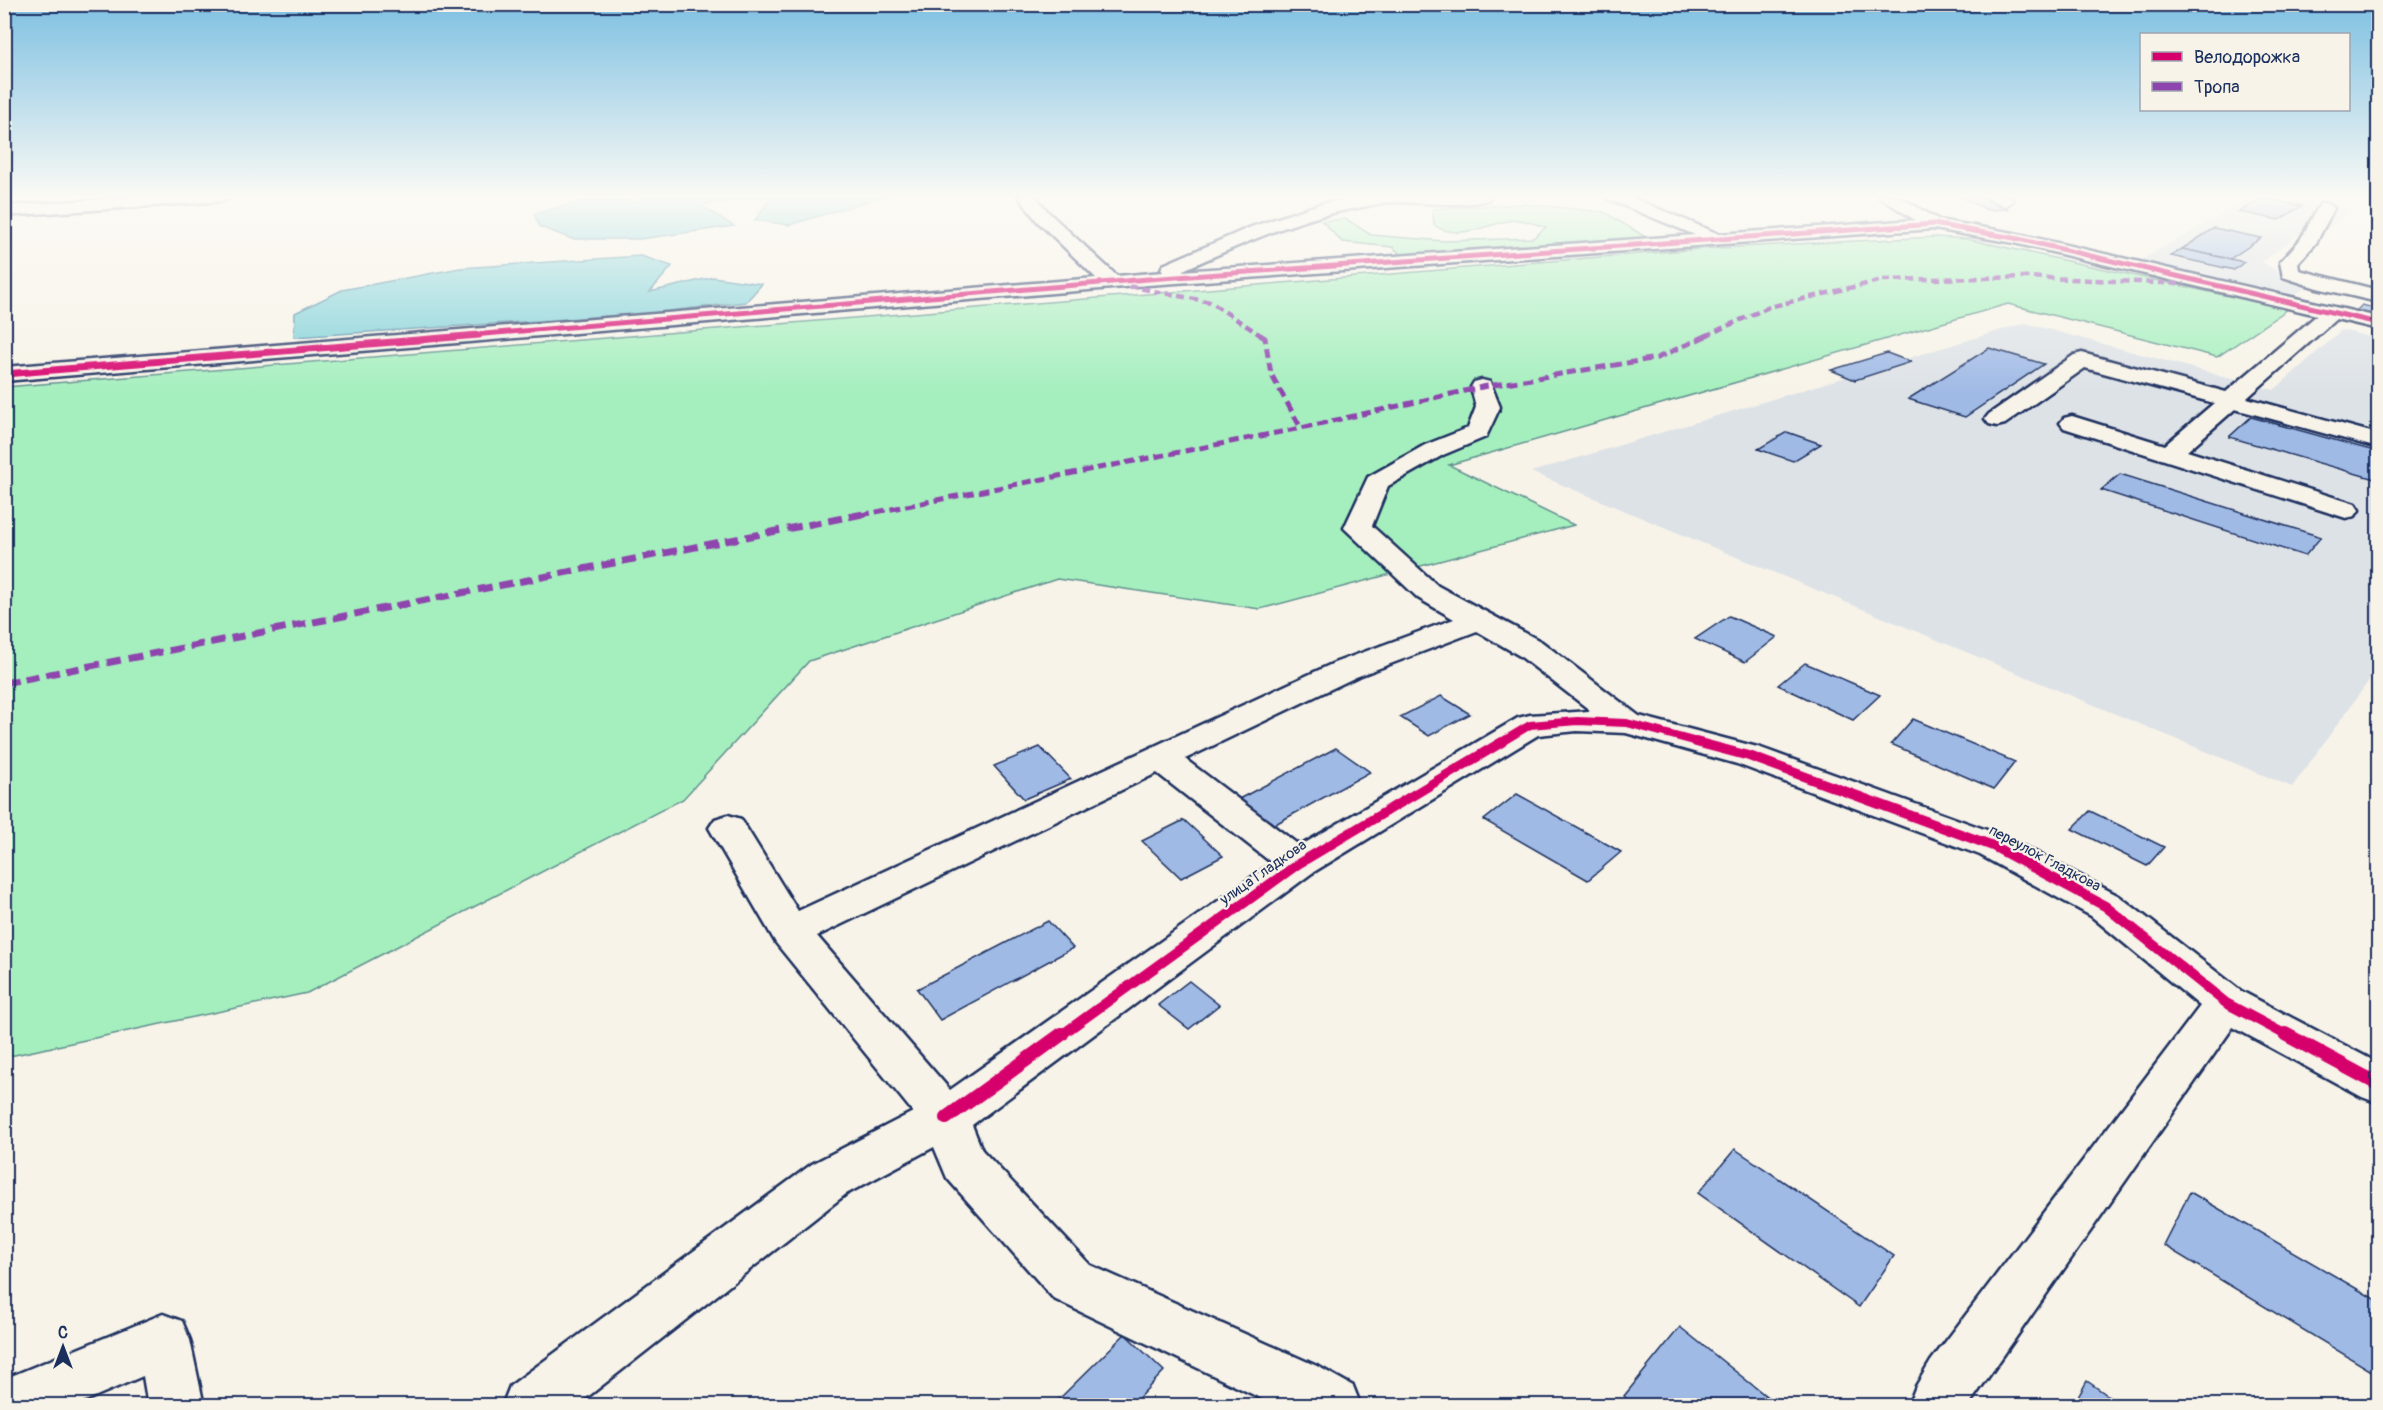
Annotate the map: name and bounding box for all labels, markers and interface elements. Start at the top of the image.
legend [2140,33,2350,111]
text: Велодорожка [2194,46,2300,69]
text: Тропа [2194,76,2240,99]
street label: переулок Гладкова [1986,821,2104,896]
street label: улица Гладкова [1215,835,1310,910]
north arrow [33,1317,93,1377]
text: С [58,1323,68,1343]

